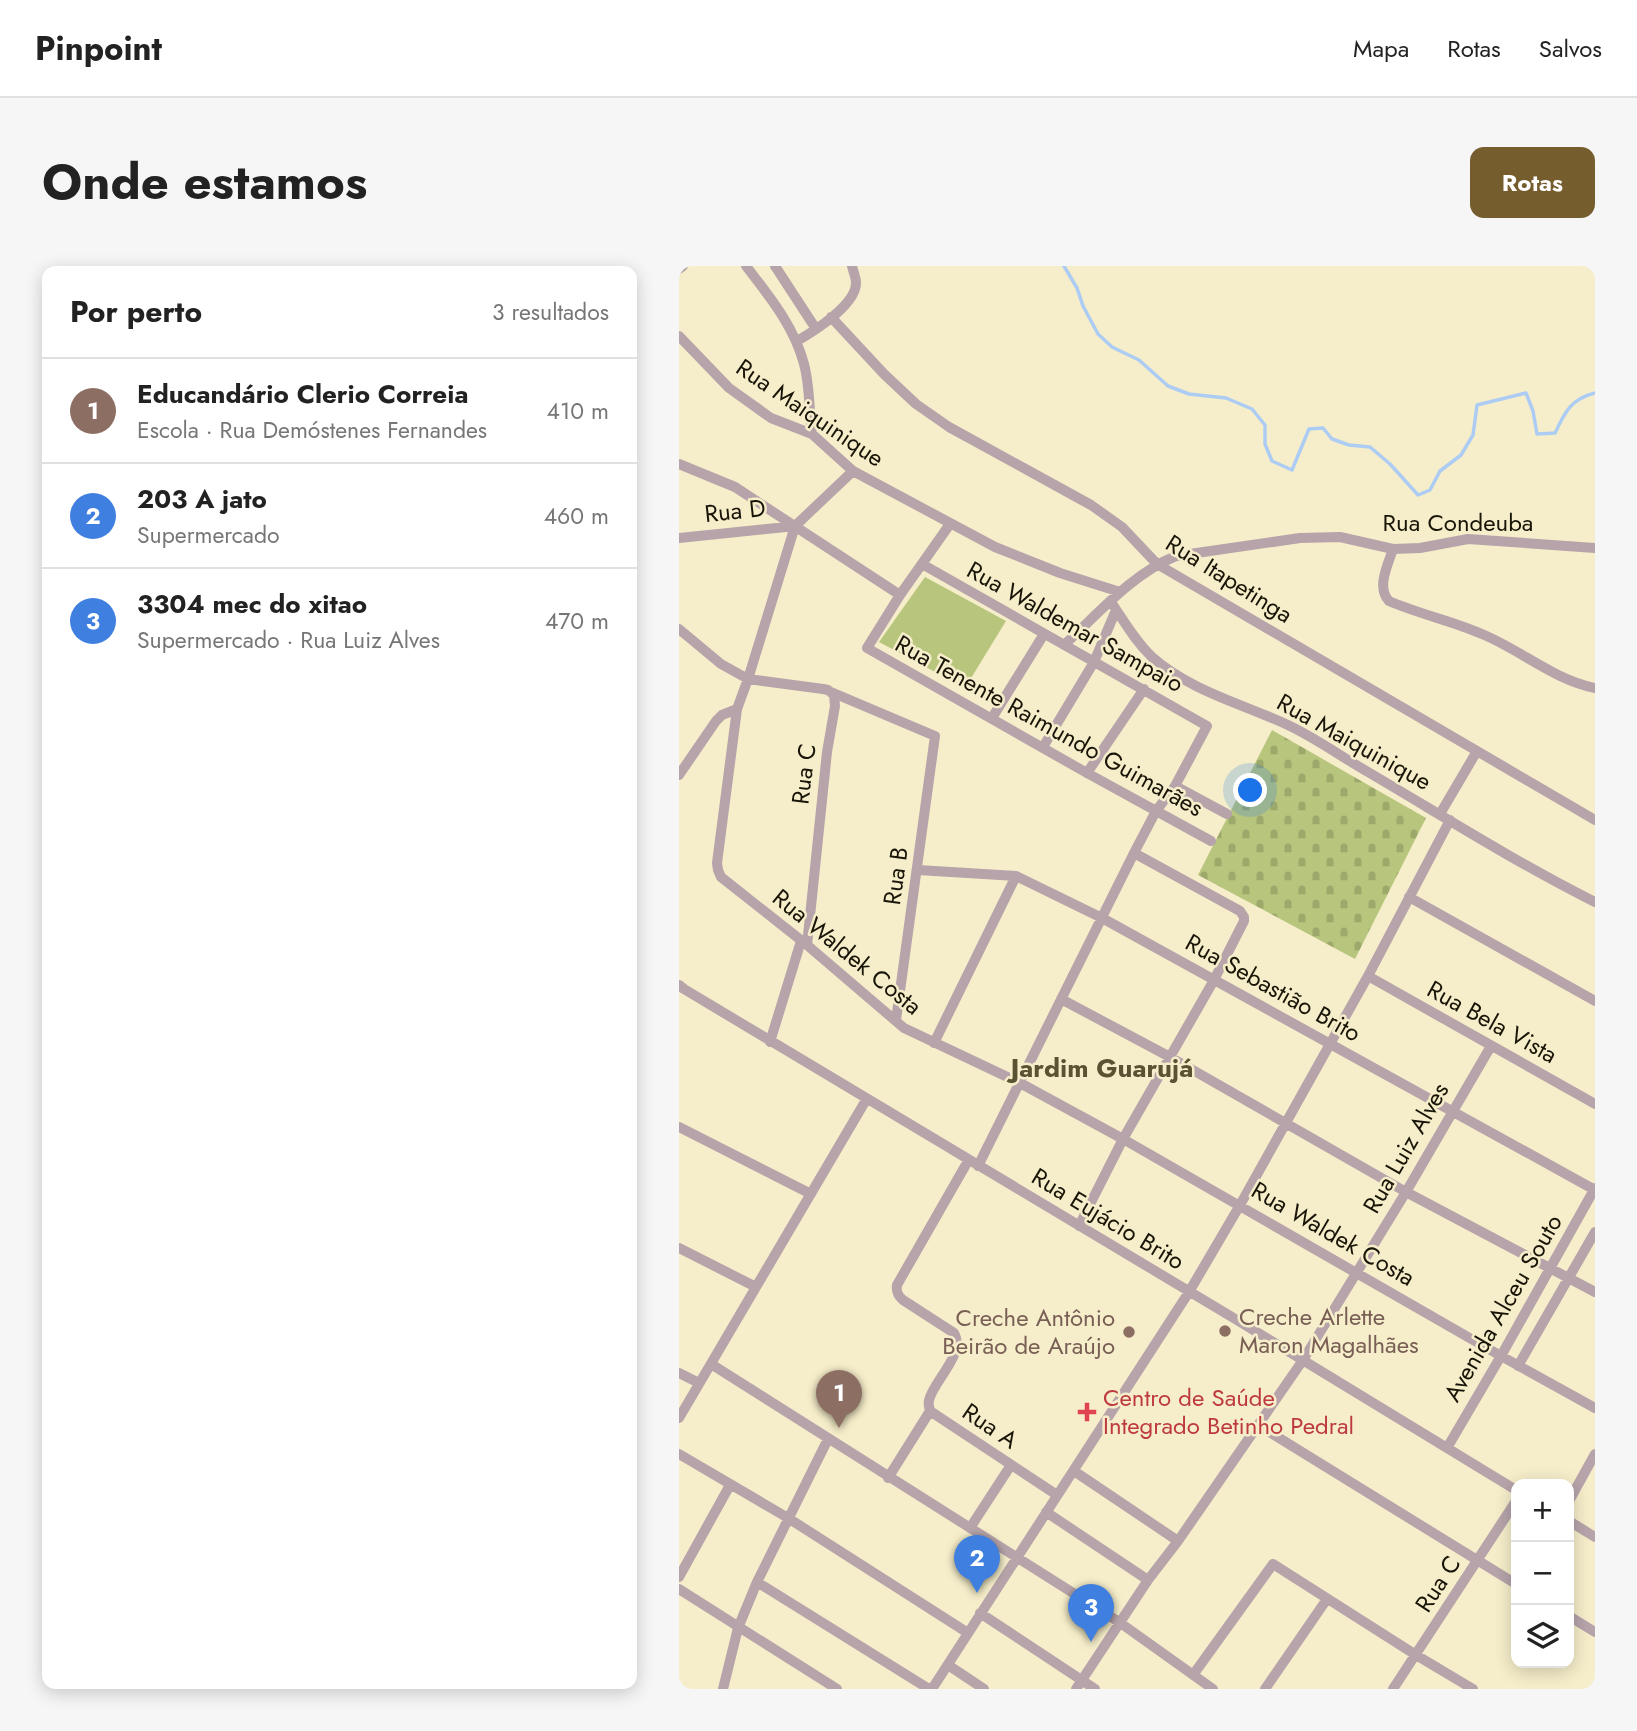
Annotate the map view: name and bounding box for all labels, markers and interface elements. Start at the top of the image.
text: Pinpoint [35,25,162,72]
text: Mapa [1353,31,1409,66]
text: Rotas [1447,31,1501,66]
text: Salvos [1539,31,1602,66]
text: Onde estamos [42,147,367,217]
button: Rotas [1470,147,1595,218]
text: Por perto [70,290,202,333]
text: 3 resultados [492,295,609,329]
street label: Rua Maiquinique [729,350,891,475]
text: Educandário Clerio Correia [137,375,468,413]
text: 1 [87,394,99,428]
text: 410 m [547,394,609,428]
text: Escola · Rua Demóstenes Fernandes [137,413,487,447]
text: 203 A jato [137,480,267,518]
street label: Rua D [703,490,767,531]
text: 2 [85,499,101,533]
text: 460 m [544,499,609,533]
street label: Rua Condeuba [1383,505,1533,540]
text: Supermercado [137,518,280,552]
street label: Rua Itapetinga [1159,526,1300,632]
street label: Rua Waldemar Sampaio [961,552,1190,701]
text: 3304 mec do xitao [137,585,367,623]
text: 3 [86,604,100,638]
text: 470 m [545,604,609,638]
text: Supermercado · Rua Luiz Alves [137,623,440,657]
street label: Rua Tenente Raimundo Guimarães [889,626,1210,825]
street label: Rua Maiquinique [1271,685,1438,799]
street label: Rua C [782,741,825,806]
your location [1233,773,1267,807]
street label: Rua B [874,845,917,907]
street label: Rua Waldek Costa [765,880,930,1023]
street label: Rua Sebastião Brito [1179,925,1367,1050]
street label: Rua Bela Vista [1421,971,1564,1072]
district label: Jardim Guarujá [1006,1049,1193,1087]
street label: Rua Luiz Alves [1354,1076,1457,1220]
street label: Rua Eujácio Brito [1025,1159,1191,1278]
street label: Rua Waldek Costa [1245,1173,1421,1295]
street label: Avenida Alceu Souto [1435,1208,1571,1408]
place label: Creche Arlette Maron Magalhães [1239,1299,1419,1362]
place label: Creche Antônio Beirão de Araújo [942,1300,1115,1363]
marker: Creche Arlette Maron Magalhães [1217,1323,1233,1339]
marker: Creche Antônio Beirão de Araújo [1121,1324,1137,1340]
pin: 1 [816,1370,862,1428]
place label: Centro de Saúde Integrado Betinho Pedral [1103,1380,1354,1443]
street label: Rua A [955,1394,1025,1457]
marker: Centro de Saúde Integrado Betinho Pedral [1077,1402,1097,1422]
map controls [1511,1479,1574,1668]
button: + [1511,1479,1574,1542]
pin: 2 [954,1535,1000,1593]
button: − [1511,1542,1574,1605]
street label: Rua C [1406,1549,1469,1619]
pin: 3 [1068,1584,1114,1642]
button: layers [1511,1605,1574,1668]

